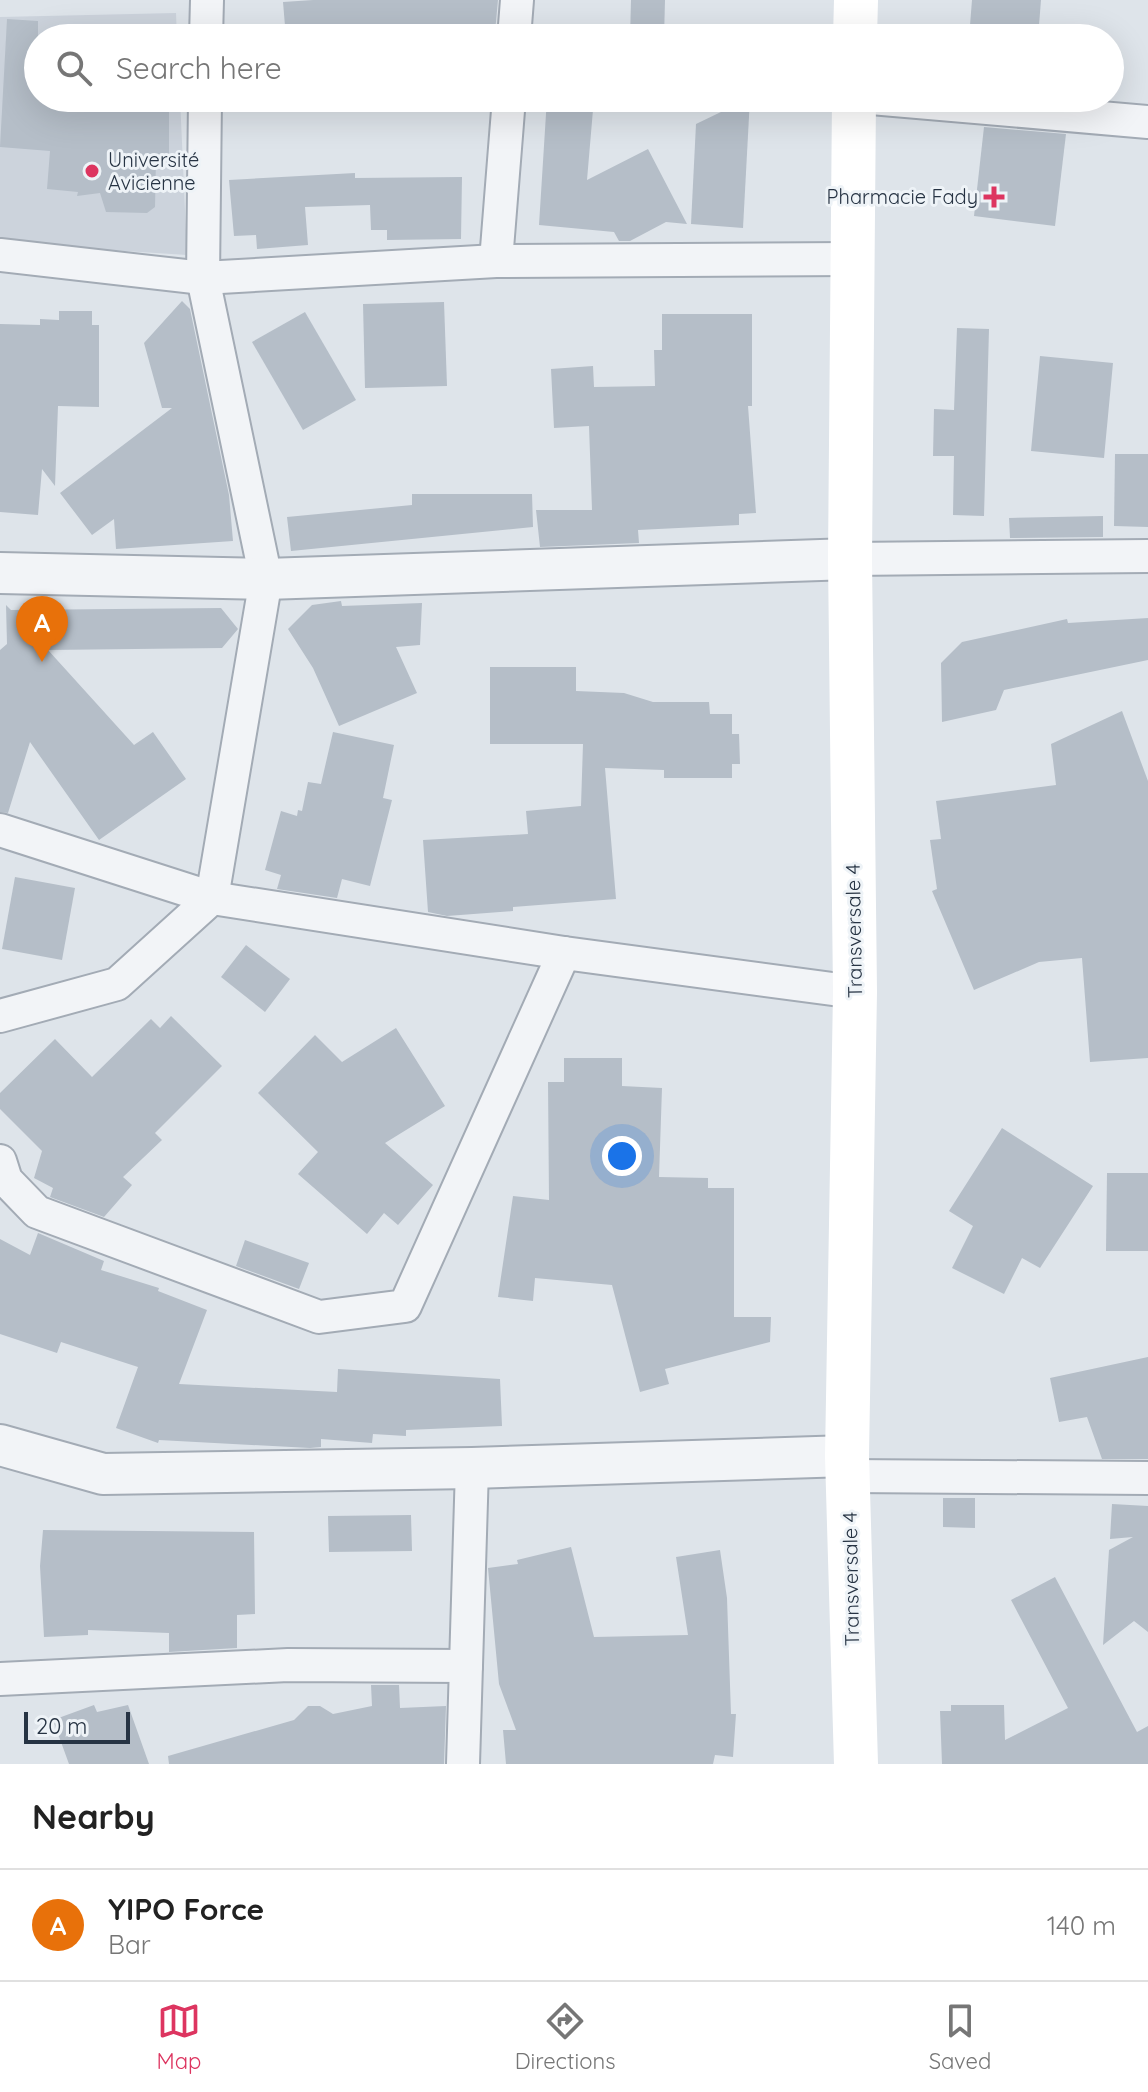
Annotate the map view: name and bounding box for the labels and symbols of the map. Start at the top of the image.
place label: Université Avicienne [108,147,199,195]
marker: Université Avicienne [83,162,101,180]
place label: Pharmacie Fady [827,184,978,209]
marker: Pharmacie Fady [985,188,1003,206]
pin: A [16,596,68,662]
street label: Transversale 4 [840,864,867,998]
your location [602,1136,642,1176]
street label: Transversale 4 [837,1512,864,1646]
scale bar [24,1708,130,1744]

